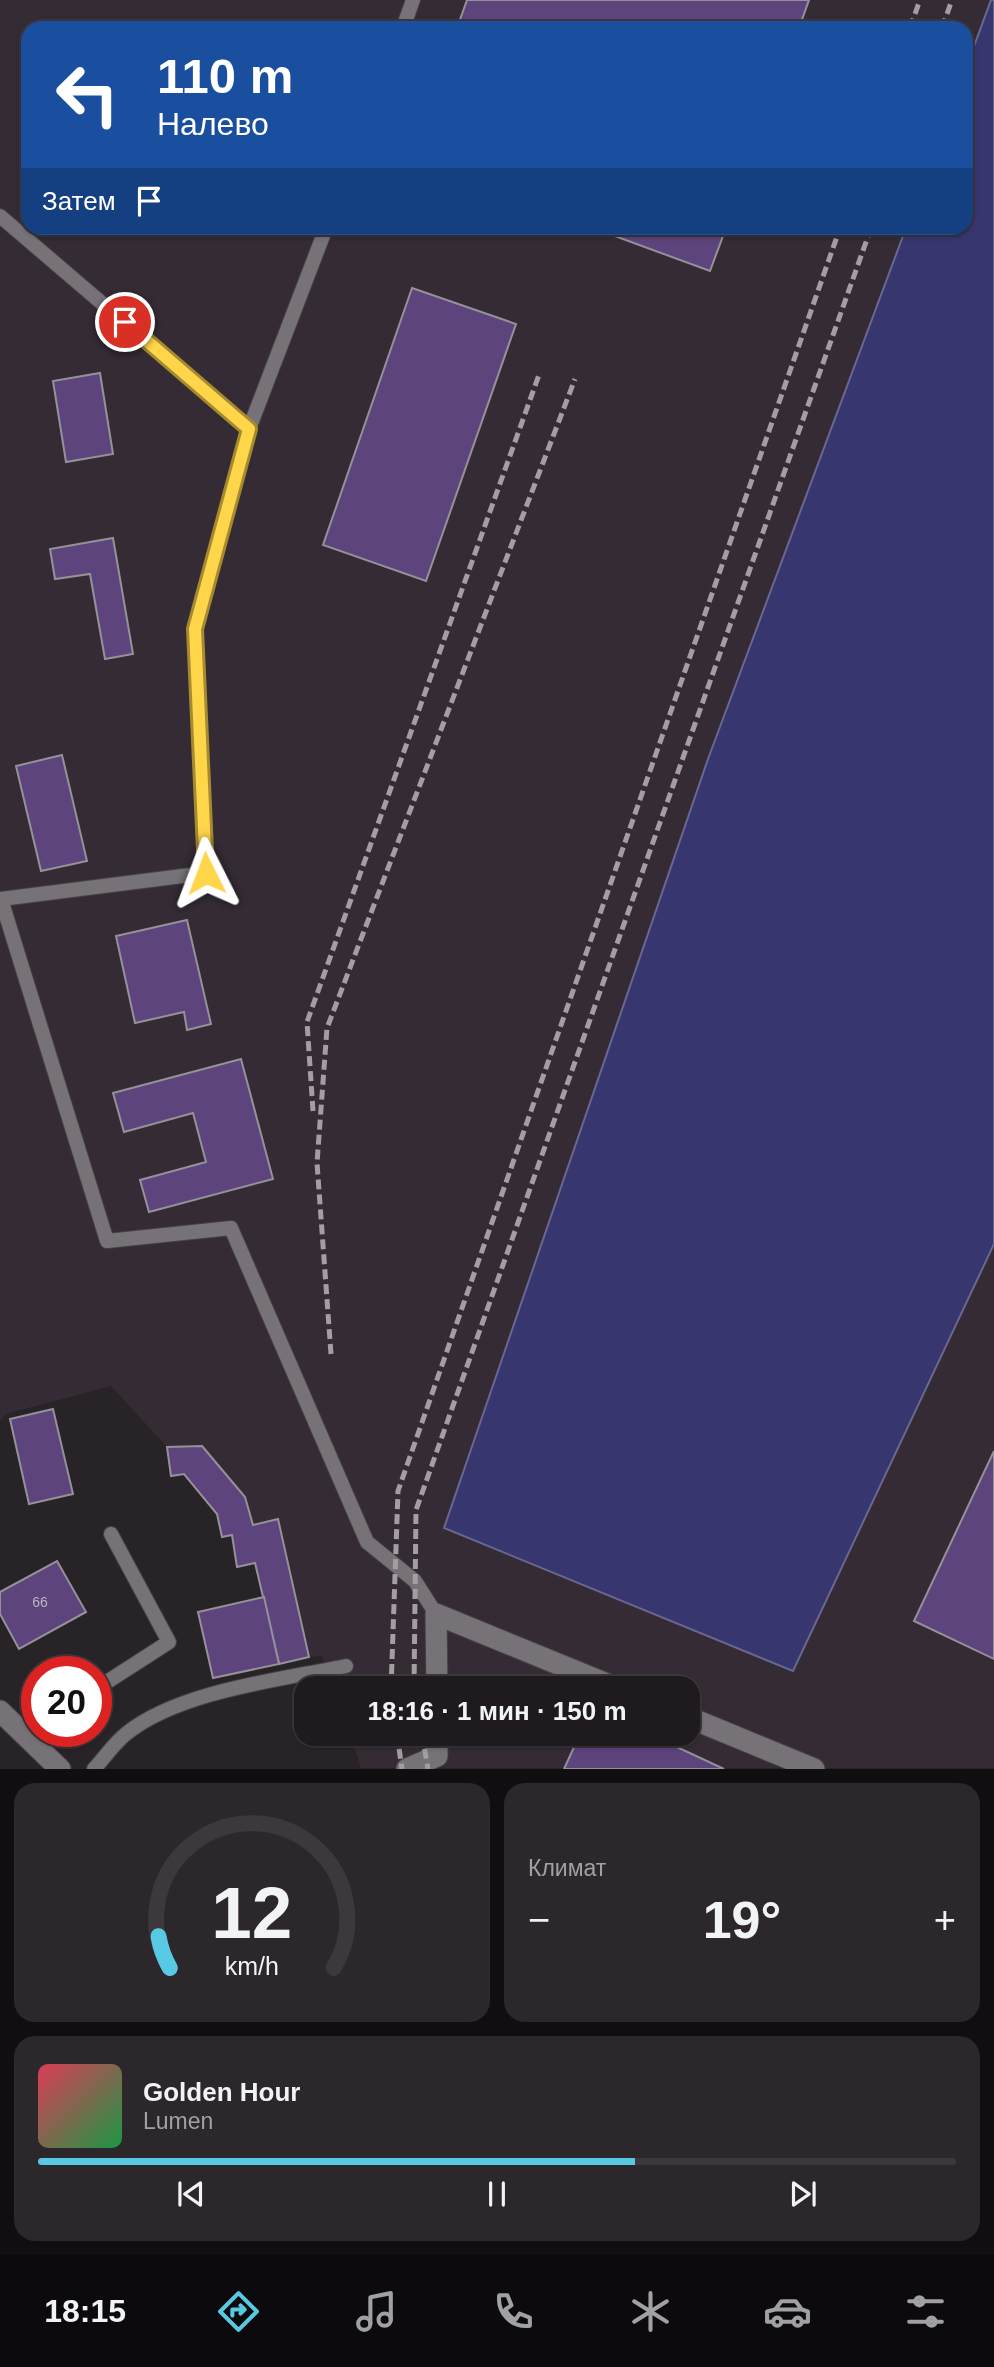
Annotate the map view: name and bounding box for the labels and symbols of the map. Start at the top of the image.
pin [95,292,155,352]
position arrow [169,836,243,910]
house number: 66 [32,1594,48,1610]
speed limit sign: 20 [21,1656,112,1747]

